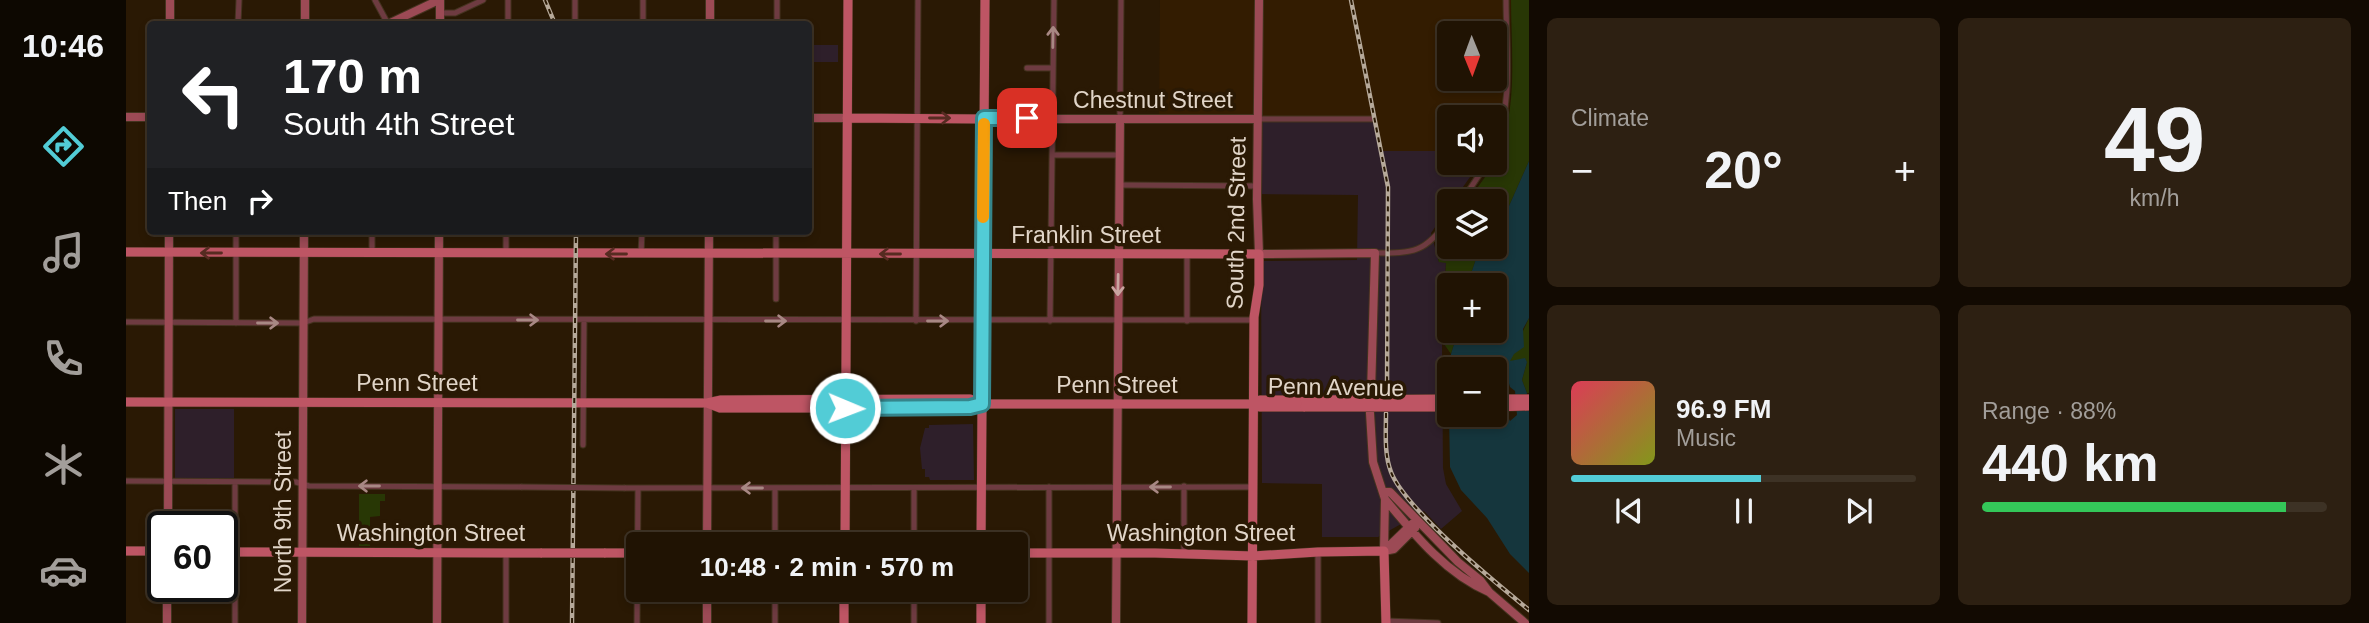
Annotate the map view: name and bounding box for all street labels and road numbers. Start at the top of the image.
street label: Chestnut Street [1073,87,1234,113]
street label: South 2nd Street [1221,136,1251,310]
street label: Franklin Street [1011,222,1161,248]
street label: Penn Street [356,370,478,396]
street label: Penn Street [1056,372,1178,398]
street label: Penn Avenue [1268,373,1404,401]
street label: North 9th Street [270,430,296,593]
street label: Washington Street [337,520,526,546]
street label: Washington Street [1107,520,1296,546]

